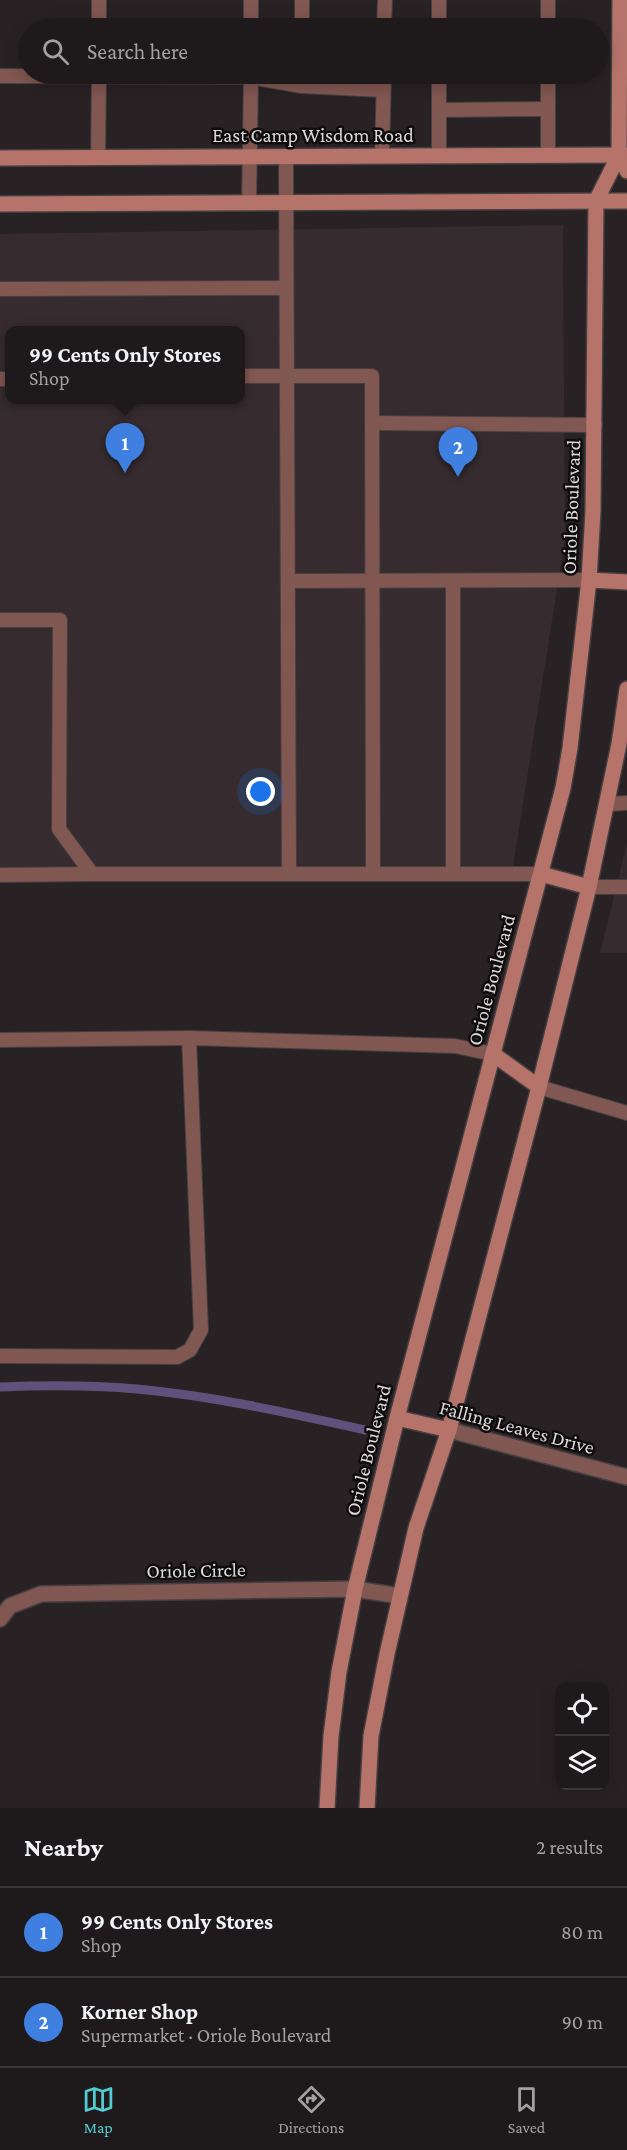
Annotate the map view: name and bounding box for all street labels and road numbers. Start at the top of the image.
street label: East Camp Wisdom Road [212,124,414,147]
street label: Oriole Boulevard [558,439,584,575]
street label: Oriole Boulevard [463,912,519,1048]
street label: Oriole Boulevard [341,1382,395,1518]
street label: Falling Leaves Drive [437,1396,597,1459]
street label: Oriole Circle [146,1558,246,1582]

